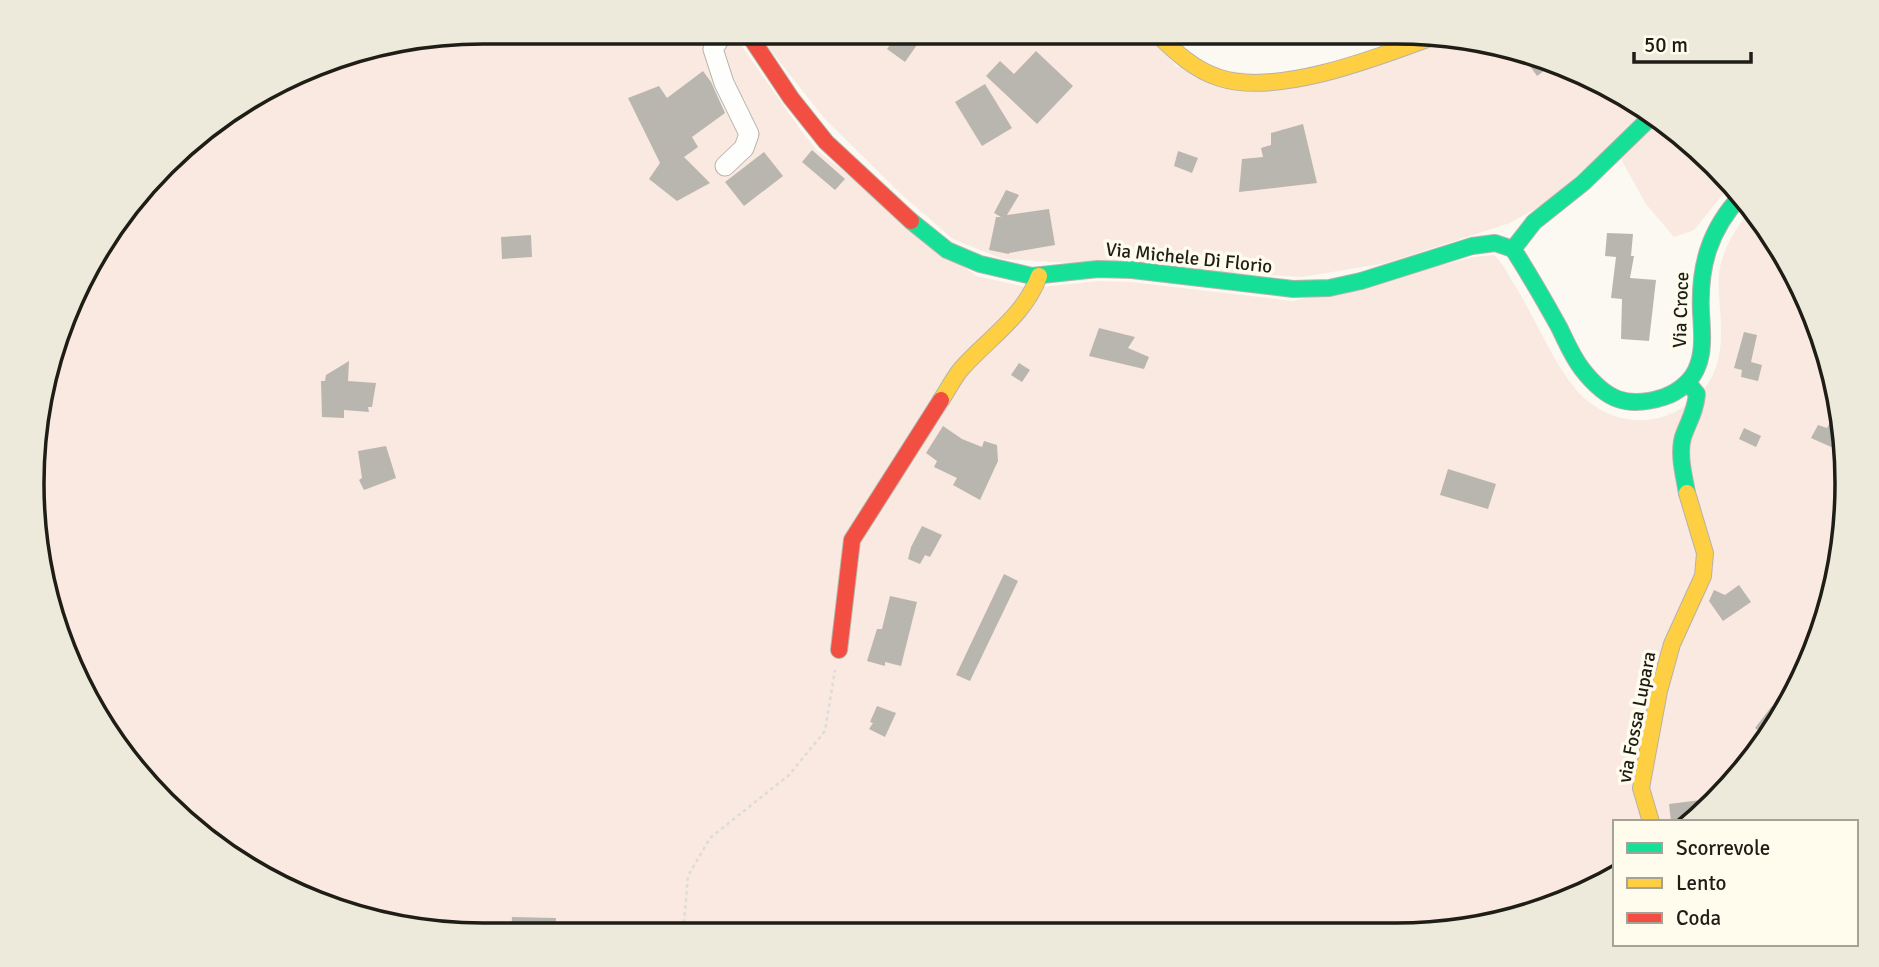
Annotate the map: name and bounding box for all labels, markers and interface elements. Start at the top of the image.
scale bar [1634,21,1751,65]
text: 50 m [1644,32,1688,58]
street label: Via Michele Di Florio [1104,237,1274,279]
street label: Via Croce [1668,271,1694,349]
street label: via Fossa Lupara [1613,649,1661,785]
legend [1613,820,1858,946]
text: Scorrevole [1676,835,1770,861]
text: Lento [1676,870,1726,896]
text: Coda [1676,905,1721,931]

